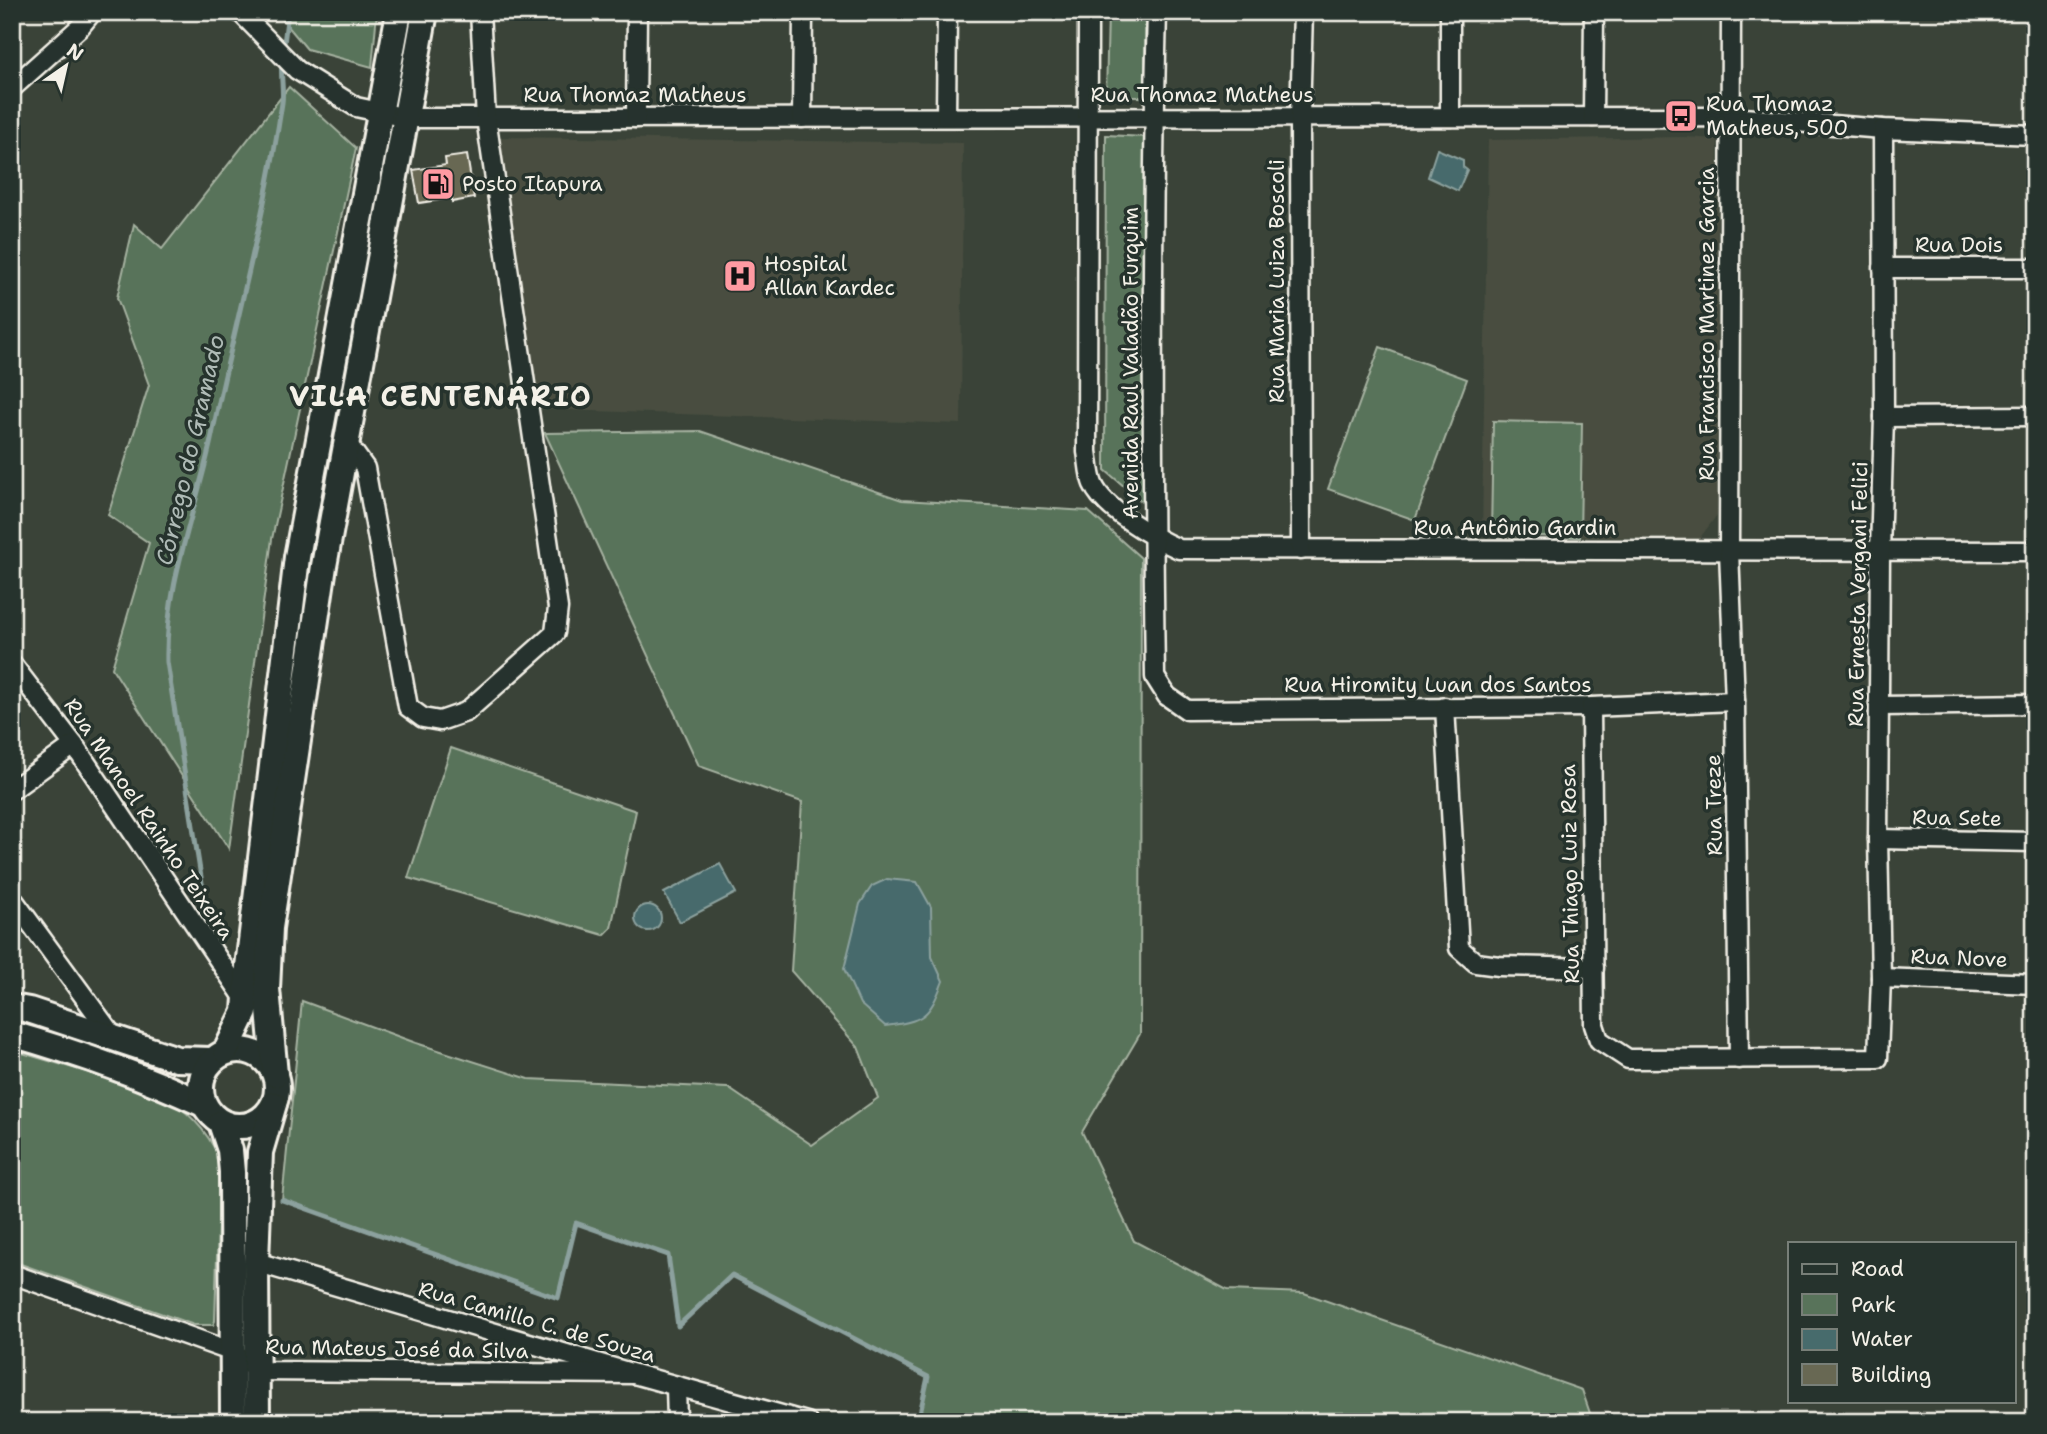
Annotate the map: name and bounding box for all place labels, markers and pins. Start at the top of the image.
place label: Rua Thomaz Matheus, 500 [1706,90,1848,142]
bus stop icon: Rua Thomaz Matheus, 500 [1662,97,1700,135]
fuel station icon: Posto Itapura [419,165,457,203]
place label: Posto Itapura [462,170,603,198]
place label: Hospital Allan Kardec [764,250,895,302]
hospital icon: Hospital Allan Kardec [721,257,759,295]

